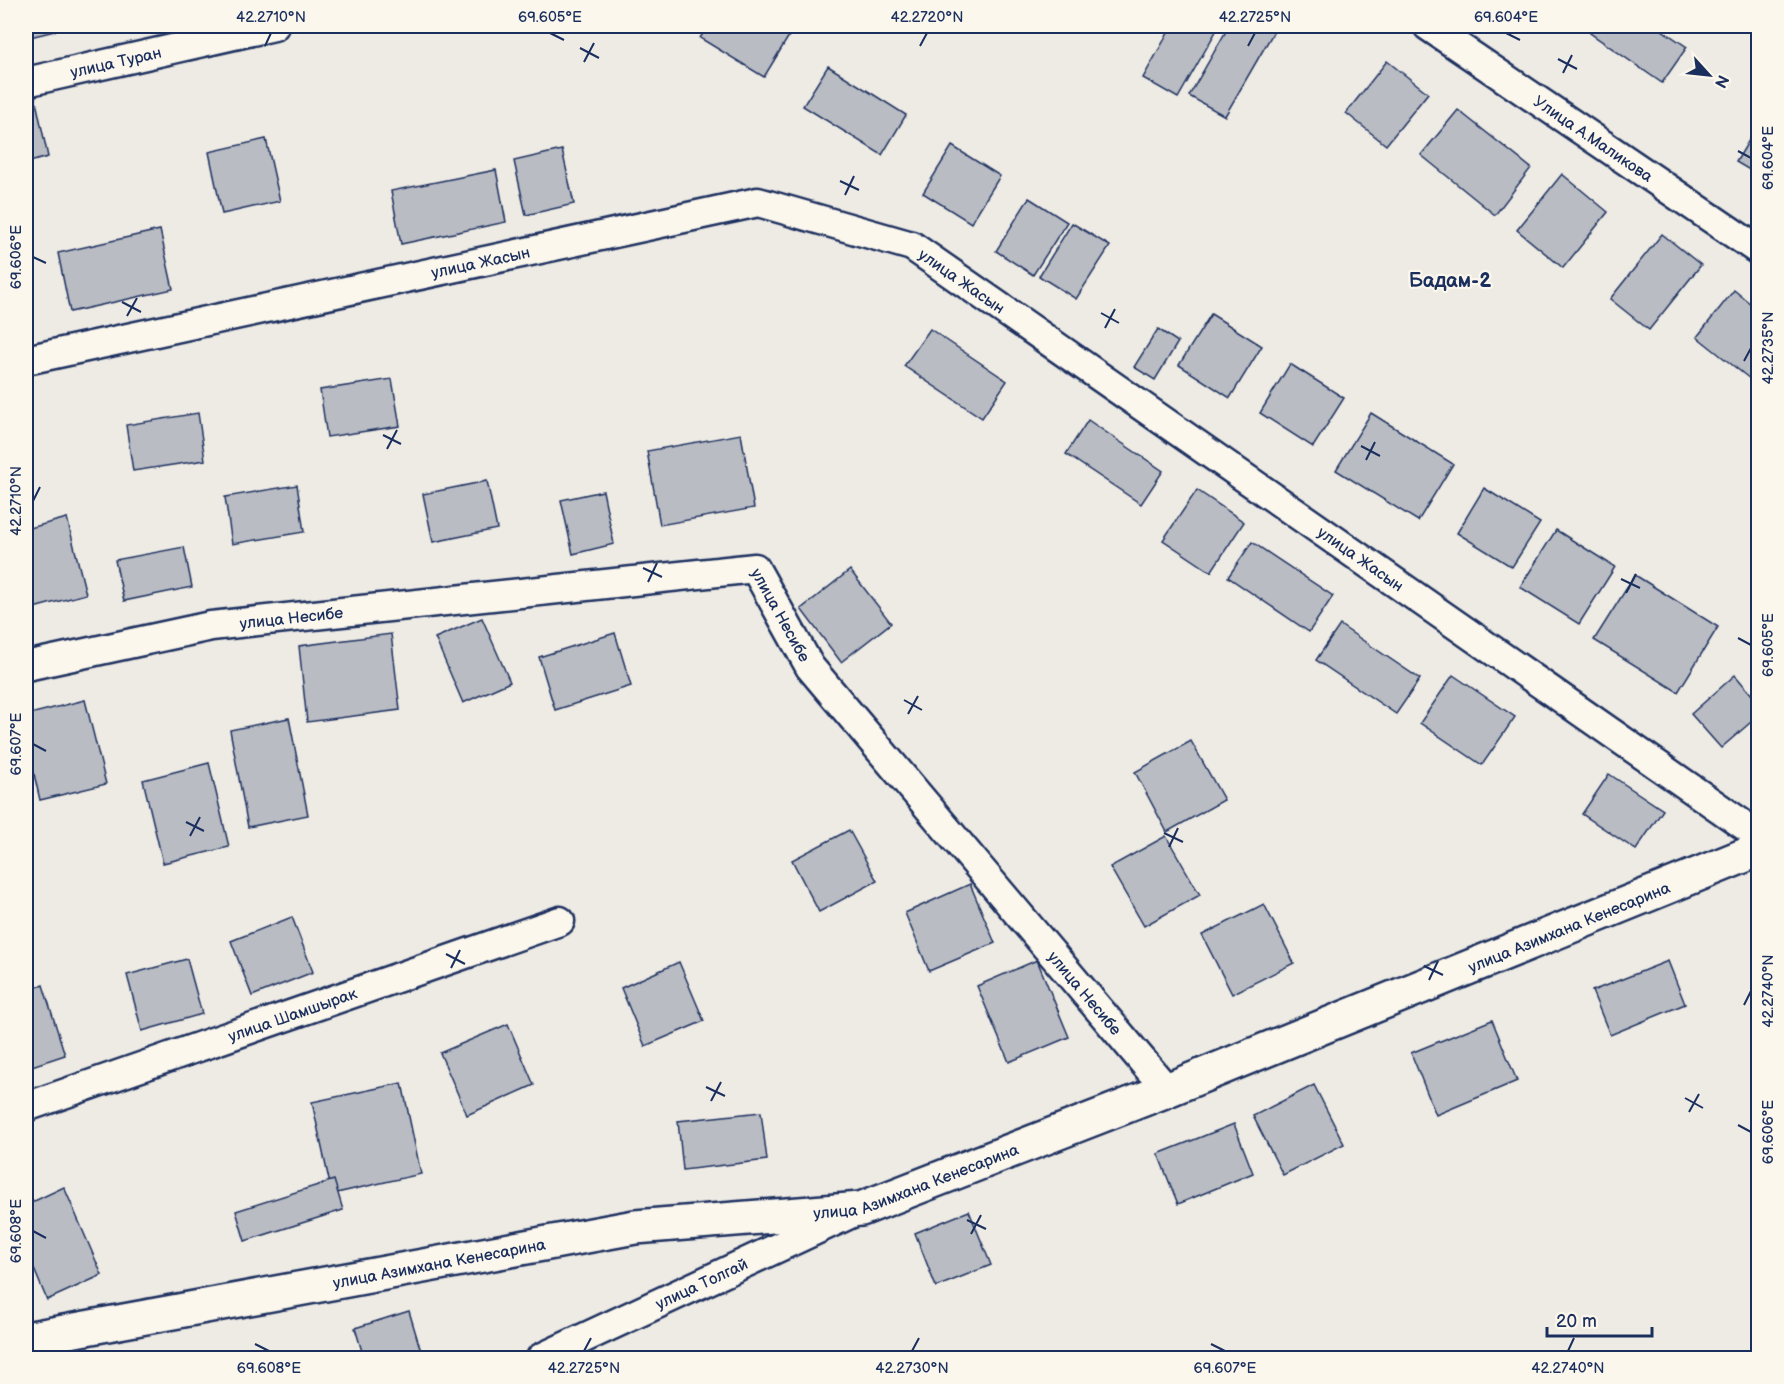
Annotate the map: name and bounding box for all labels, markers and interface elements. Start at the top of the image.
text: 42.2710°N [236,8,306,27]
text: 69.605°E [518,8,582,27]
text: 42.2720°N [890,8,964,27]
text: 42.2725°N [1219,8,1291,27]
text: 69.604°E [1474,8,1538,27]
street label: улица Туран [69,44,163,83]
north arrow [1679,45,1739,105]
text: N [1710,71,1732,91]
street label: Улица А.Маликова [1529,92,1656,187]
text: 69.604°E [1759,126,1778,190]
text: 69.606°E [7,225,26,289]
street label: улица Жасын [430,243,532,283]
street label: улица Жасын [914,246,1008,319]
district label: Бадам-2 [1409,269,1491,293]
text: 42.2735°N [1759,312,1778,384]
text: 42.2710°N [7,466,26,536]
street label: улица Жасын [1313,523,1407,596]
street label: улица Несибе [746,566,813,666]
street label: улица Несибе [239,604,344,634]
text: 69.605°E [1759,613,1778,677]
text: 69.607°E [7,712,26,775]
street label: улица Азимхана Кенесарина [1466,879,1674,978]
street label: улица Несибе [1043,948,1125,1040]
text: 42.2740°N [1759,954,1778,1028]
street label: улица Шамшырак [226,984,360,1047]
text: 69.606°E [1759,1100,1778,1164]
street label: улица Азимхана Кенесарина [813,1140,1022,1224]
text: 69.608°E [7,1199,26,1263]
street label: улица Азимхана Кенесарина [331,1236,548,1293]
street label: улица Толгай [653,1255,751,1314]
scale bar [1547,1300,1652,1338]
text: 20 m [1556,1311,1597,1332]
text: 69.608°E [237,1359,301,1378]
text: 42.2725°N [548,1359,620,1378]
text: 42.2730°N [875,1359,949,1378]
text: 69.607°E [1194,1359,1257,1378]
text: 42.2740°N [1531,1359,1605,1378]

